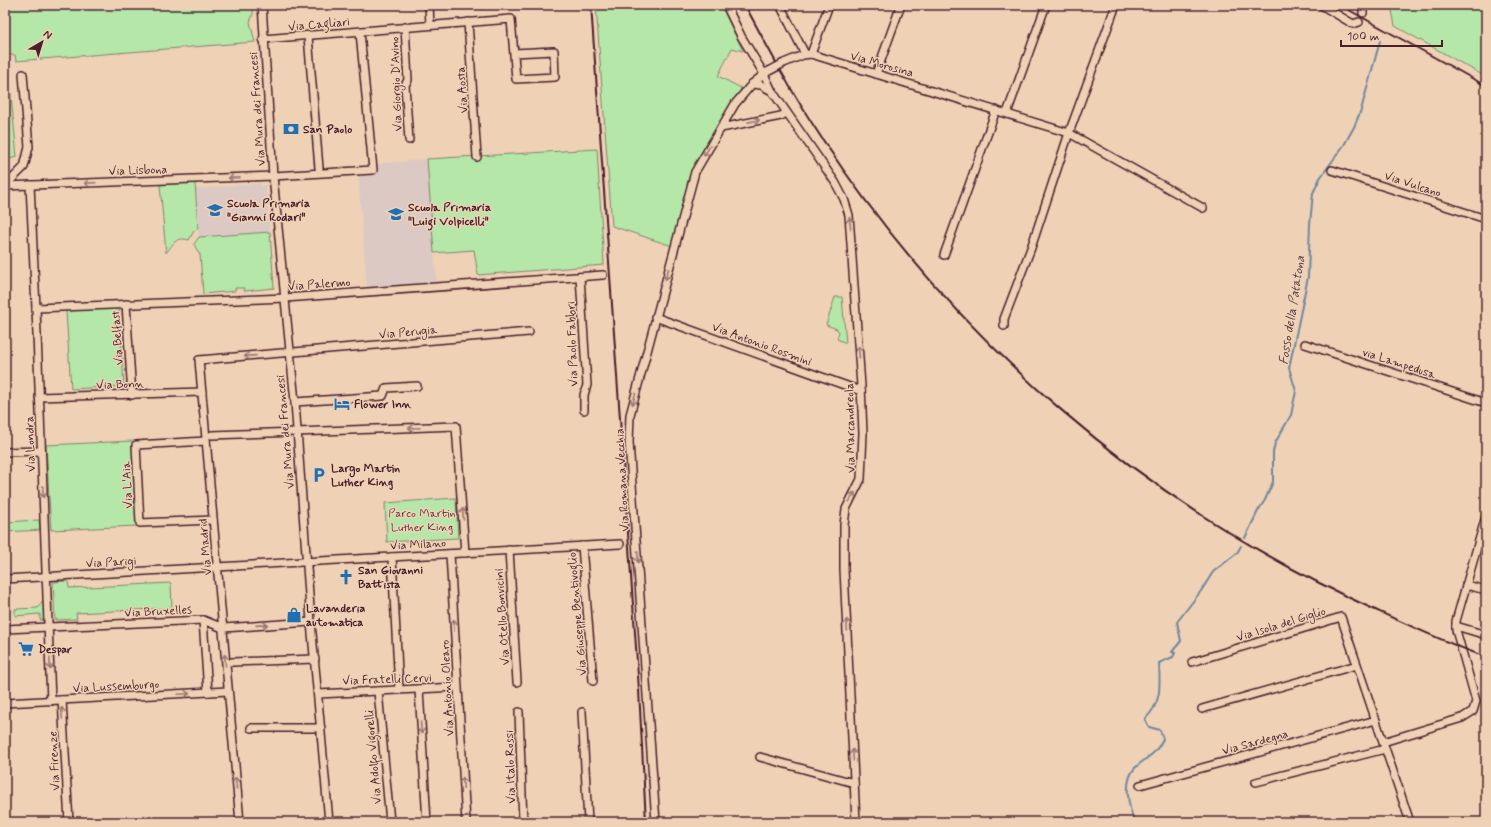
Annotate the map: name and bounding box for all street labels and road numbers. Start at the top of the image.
street label: Via Cagliari [288,14,351,37]
street label: Via Giorgio D'Avino [387,36,407,132]
street label: Via Morosina [848,48,915,82]
street label: Via Mura dei Francesi [246,51,270,166]
street label: Via Aosta [453,66,473,114]
street label: Via Lisbona [108,162,168,180]
street label: Via Vulcano [1382,168,1443,202]
street label: Via Palermo [287,275,351,295]
street label: Via Paolo Fabbri [564,301,582,387]
street label: Via Belfast [108,309,128,366]
street label: Via Antonio Rosmini [710,319,814,370]
street label: Via Perugia [378,322,439,344]
street label: via Lampedusa [1360,345,1438,384]
street label: Via Mura dei Francesi [273,374,299,490]
street label: Via Bonn [96,376,145,394]
street label: Via Marcandreola [842,383,860,473]
street label: Via Londra [22,416,40,472]
street label: Via Romana Vecchia [612,428,634,532]
street label: Via L'Aia [119,460,137,509]
street label: Via Madrid [196,518,216,576]
street label: Via Milano [390,536,446,554]
street label: Via Giuseppe Bentivoglio [565,551,592,676]
street label: Via Parigi [85,554,137,572]
street label: Via Otello Bonvicini [492,568,514,666]
street label: Via Bruxelles [124,602,192,622]
street label: Via Isola del Giglio [1235,604,1328,646]
street label: Via Antonio Olearo [437,639,459,737]
street label: Via Fratelli Cervi [342,670,432,690]
street label: Via Lussemburgo [72,677,160,697]
street label: Via Adolfo Vigorelli [362,709,387,805]
street label: Via Sardegna [1220,726,1290,759]
street label: Via Italo Rossi [502,730,520,804]
street label: Via Firenze [45,731,65,791]

